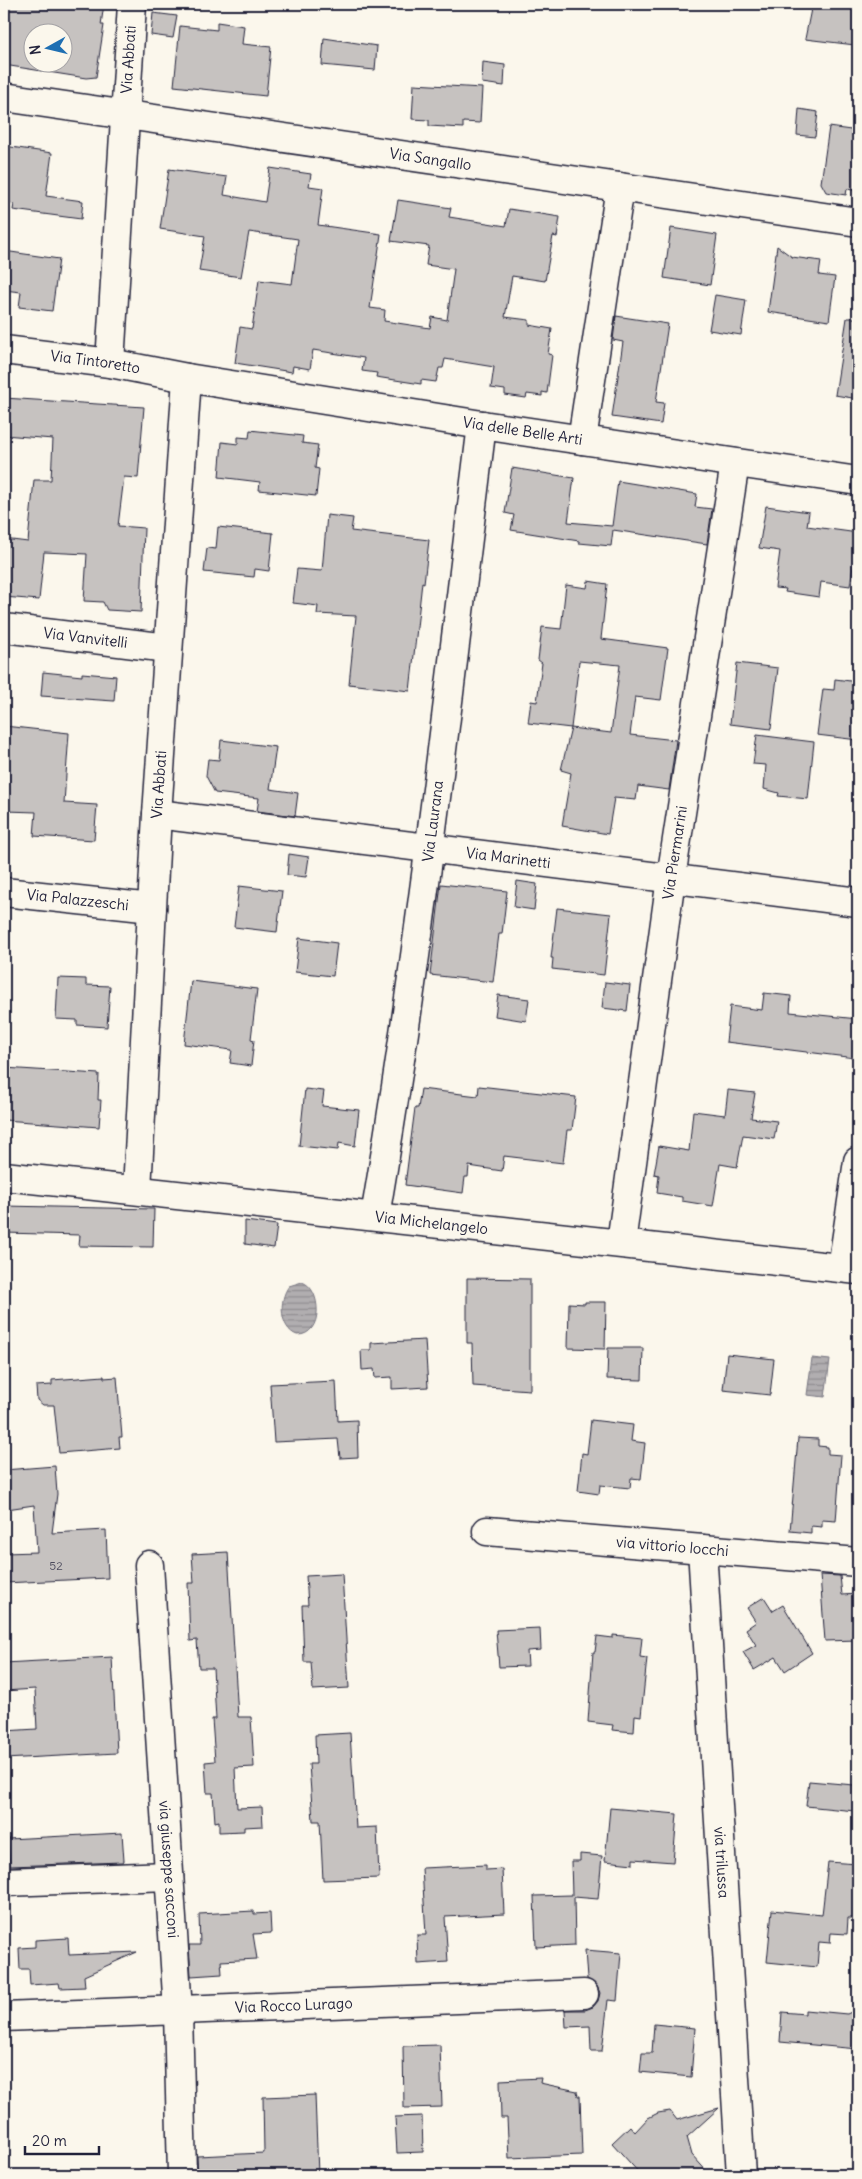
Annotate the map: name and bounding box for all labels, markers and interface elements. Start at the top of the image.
north arrow [22,22,72,72]
street label: Via Abbati [117,25,140,94]
text: N [26,44,45,56]
street label: Via Sangallo [388,144,473,174]
street label: Via Tintoretto [49,346,142,378]
street label: Via delle Belle Arti [461,412,584,449]
street label: Via Vanvitelli [42,623,129,652]
street label: Via Abbati [147,750,170,819]
street label: Via Laurana [418,779,447,863]
street label: Via Piermarini [658,804,691,901]
street label: Via Marinetti [465,843,552,872]
street label: Via Palazzeschi [26,884,130,914]
street label: Via Michelangelo [374,1207,489,1238]
street label: via vittorio locchi [616,1532,729,1560]
house number: 52 [49,1558,63,1573]
street label: via giuseppe sacconi [155,1800,183,1939]
street label: via trilussa [710,1826,734,1899]
street label: Via Rocco Lurago [234,1993,353,2017]
scale bar [25,2124,99,2156]
text: 20 m [32,2131,67,2150]

